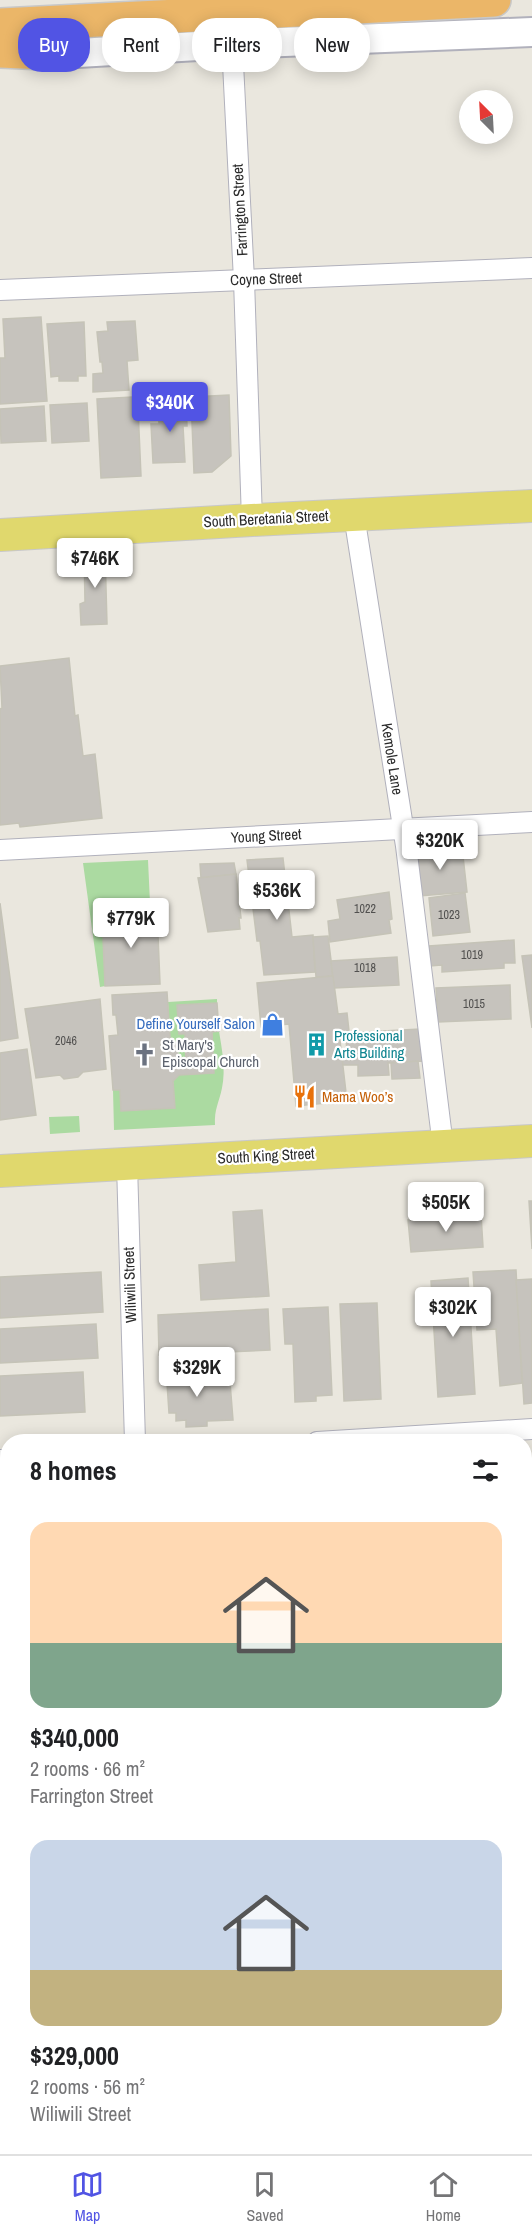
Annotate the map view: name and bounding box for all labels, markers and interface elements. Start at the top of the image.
chip: Buy [18,18,90,72]
chip: Rent [102,18,180,72]
chip: Filters [192,18,282,72]
chip: New [294,18,370,72]
north arrow [459,90,513,144]
map controls [459,90,513,144]
street label: Farrington Street [227,163,252,257]
street label: Coyne Street [230,267,303,290]
pin: $340K [128,382,212,433]
text: $340K [146,388,194,415]
street label: South Beretania Street [203,505,330,532]
pin: $746K [53,538,137,589]
text: $746K [71,544,119,571]
street label: Kemole Lane [376,721,409,797]
pin: $320K [398,820,482,871]
street label: Young Street [230,823,302,848]
text: $320K [416,826,464,853]
pin: $536K [235,870,319,921]
text: $536K [253,876,301,903]
pin: $779K [89,898,173,949]
house number: 1022 [354,901,376,917]
text: $779K [107,904,155,931]
house number: 1023 [438,907,460,923]
house number: 1019 [461,947,483,963]
house number: 1018 [354,960,376,976]
house number: 1015 [463,996,485,1012]
shop icon: Define Yourself Salon [260,1011,286,1037]
place label: Define Yourself Salon [137,1013,255,1034]
place label: Professional Arts Building [333,1025,405,1063]
building icon: Professional Arts Building [303,1032,329,1058]
house number: 2046 [55,1033,77,1049]
place label: St Mary's Episcopal Church [162,1034,259,1072]
church icon: St Mary's Episcopal Church [131,1041,157,1067]
restaurant icon: Mama Woo’s [291,1084,317,1110]
place label: Mama Woo’s [322,1086,393,1107]
street label: South King Street [217,1142,316,1169]
pin: $505K [404,1182,488,1233]
text: $505K [422,1188,470,1215]
street label: Wiliwili Street [118,1246,141,1323]
pin: $302K [411,1287,495,1338]
text: $302K [429,1293,477,1320]
pin: $329K [155,1347,239,1398]
text: $329K [173,1353,221,1380]
text: 8 homes [30,1453,117,1488]
icon: filters [469,1454,502,1487]
icon: home [212,1561,320,1669]
text: $340,000 [30,1720,119,1755]
text: 2 rooms · 66 m² [30,1755,145,1782]
text: Farrington Street [30,1782,153,1809]
icon: home [212,1879,320,1987]
text: $329,000 [30,2038,119,2073]
text: 2 rooms · 56 m² [30,2073,145,2100]
text: Wiliwili Street [30,2100,131,2127]
tab: Map [71,2168,104,2226]
tab: Saved [246,2168,284,2226]
tab: Home [426,2168,461,2226]

